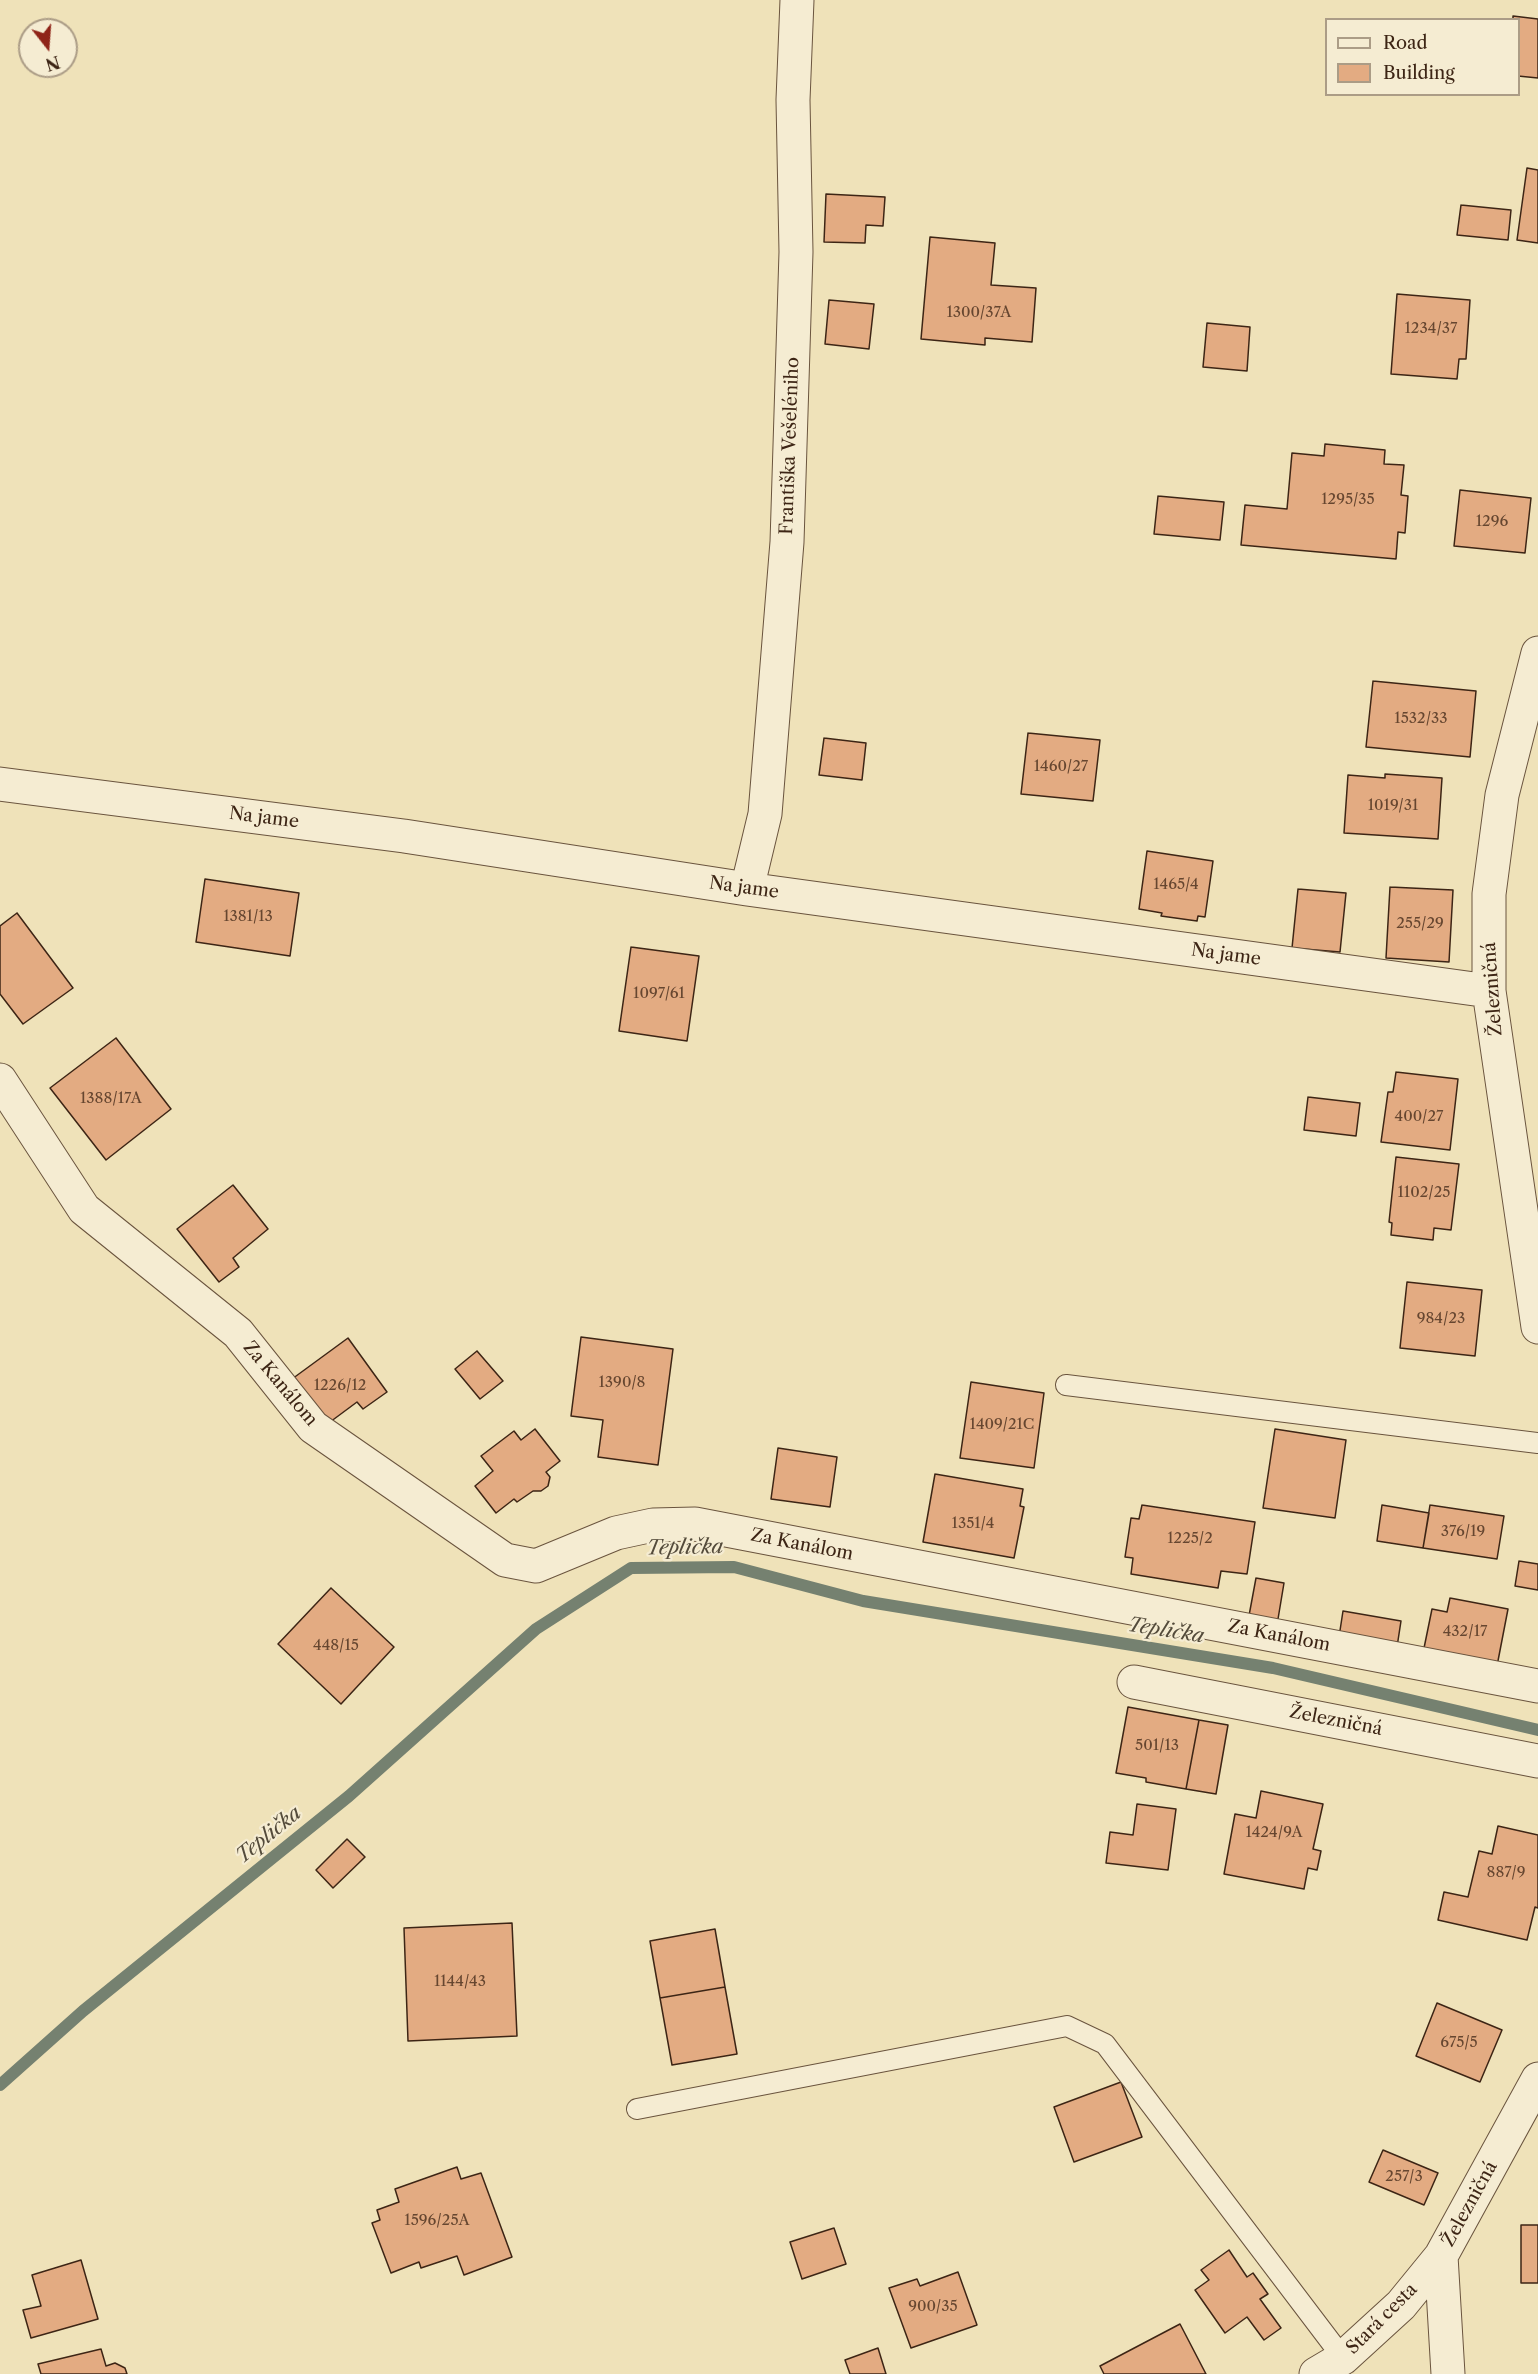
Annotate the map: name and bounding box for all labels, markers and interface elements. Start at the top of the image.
north arrow [18,18,78,78]
legend [1325,18,1520,96]
text: Road [1383,32,1428,54]
text: N [43,52,62,75]
text: Building [1383,62,1455,84]
house number: 1300/37A [947,304,1011,322]
house number: 1234/37 [1405,320,1457,338]
street label: Františka Vešeléniho [776,357,804,535]
house number: 1295/35 [1321,491,1375,509]
house number: 1296 [1476,513,1508,531]
house number: 1532/33 [1394,710,1448,728]
house number: 1460/27 [1034,758,1088,776]
house number: 1019/31 [1368,797,1418,815]
street label: Na jame [228,803,300,833]
street label: Na jame [708,872,780,904]
house number: 1465/4 [1153,876,1199,894]
house number: 1381/13 [223,908,273,926]
house number: 255/29 [1396,915,1444,933]
street label: Na jame [1190,939,1262,971]
street label: Železničná [1479,941,1507,1037]
house number: 1097/61 [633,985,685,1003]
house number: 1388/17A [80,1090,142,1108]
house number: 400/27 [1395,1108,1443,1126]
house number: 1102/25 [1398,1184,1450,1202]
house number: 984/23 [1417,1310,1465,1328]
street label: Za Kanálom [238,1337,322,1431]
house number: 1390/8 [599,1374,645,1392]
house number: 1226/12 [314,1377,366,1395]
house number: 1409/21C [970,1416,1034,1434]
house number: 1351/4 [952,1515,994,1533]
house number: 376/19 [1441,1523,1485,1541]
street label: Za Kanálom [749,1524,855,1566]
house number: 1225/2 [1167,1530,1213,1548]
water label: Teplička [646,1535,724,1561]
water label: Teplička [1126,1613,1206,1649]
street label: Za Kanálom [1226,1615,1332,1657]
house number: 432/17 [1443,1623,1487,1641]
house number: 448/15 [313,1637,359,1655]
street label: Železničná [1288,1701,1384,1741]
house number: 501/13 [1135,1737,1179,1755]
water label: Teplička [232,1802,306,1868]
house number: 1424/9A [1245,1824,1303,1842]
house number: 887/9 [1487,1864,1525,1882]
house number: 1144/43 [434,1973,486,1991]
house number: 675/5 [1440,2034,1478,2052]
street label: Železničná [1438,2158,1502,2250]
house number: 257/3 [1385,2168,1423,2186]
house number: 1596/25A [404,2212,470,2230]
street label: Stará cesta [1342,2279,1422,2359]
house number: 900/35 [908,2298,958,2316]

